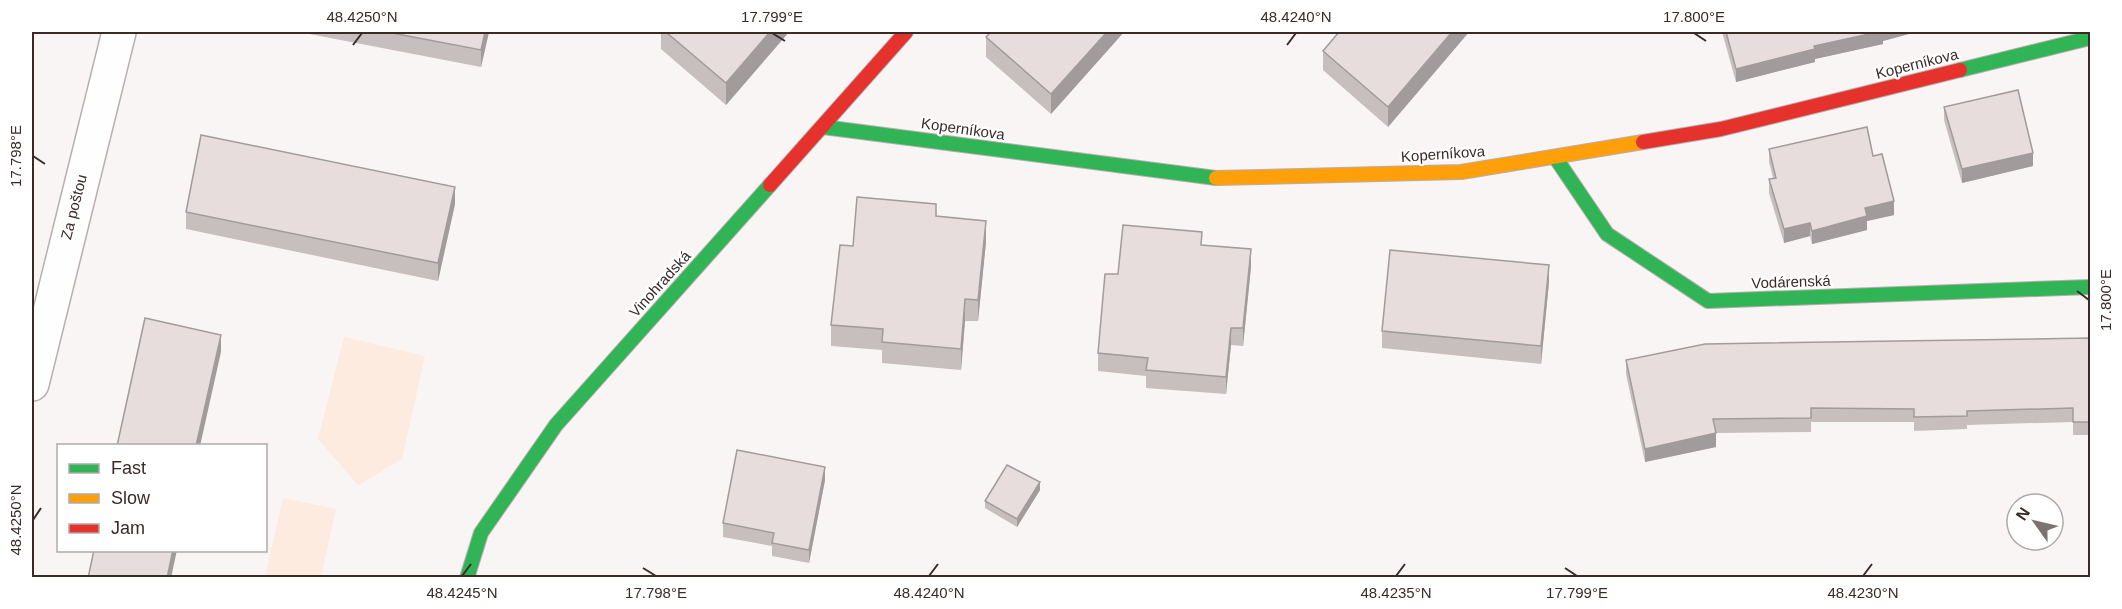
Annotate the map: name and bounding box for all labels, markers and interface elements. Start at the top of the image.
text: 48.4250°N [326,8,398,25]
text: 17.799°E [741,8,803,25]
text: 48.4240°N [1260,8,1332,25]
text: 17.800°E [1663,8,1725,25]
street label: Koperníkova [1874,45,1960,82]
street label: Koperníkova [920,114,1007,143]
text: 17.798°E [7,125,24,187]
street label: Koperníkova [1400,142,1486,165]
street label: Za poštou [57,172,90,241]
street label: Vinohradská [626,247,694,320]
text: 17.800°E [2097,269,2114,331]
street label: Vodárenská [1751,272,1832,291]
legend [57,444,267,552]
text: Fast [111,458,146,478]
text: 48.4250°N [7,484,24,556]
text: Slow [111,488,151,508]
north arrow [2005,492,2065,552]
text: N [2013,504,2033,523]
text: Jam [111,518,145,538]
text: 48.4245°N [426,584,498,601]
text: 17.798°E [625,584,687,601]
text: 48.4240°N [893,584,965,601]
text: 48.4235°N [1360,584,1432,601]
text: 17.799°E [1546,584,1608,601]
text: 48.4230°N [1827,584,1899,601]

